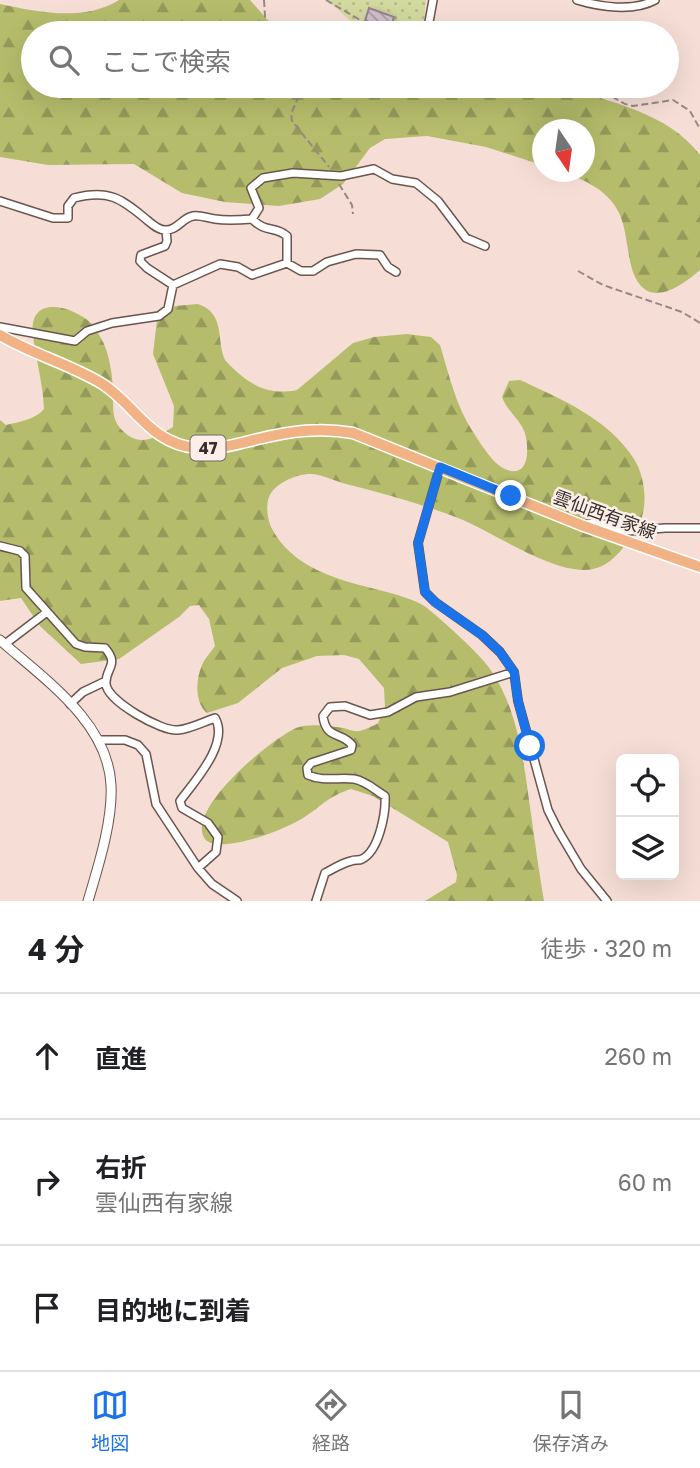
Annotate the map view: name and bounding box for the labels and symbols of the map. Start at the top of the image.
north arrow [532,119,595,182]
road number: 47 [190,436,226,461]
route end [495,480,526,511]
street label: 雲仙西有家線 [550,485,660,543]
route start [514,730,545,761]

